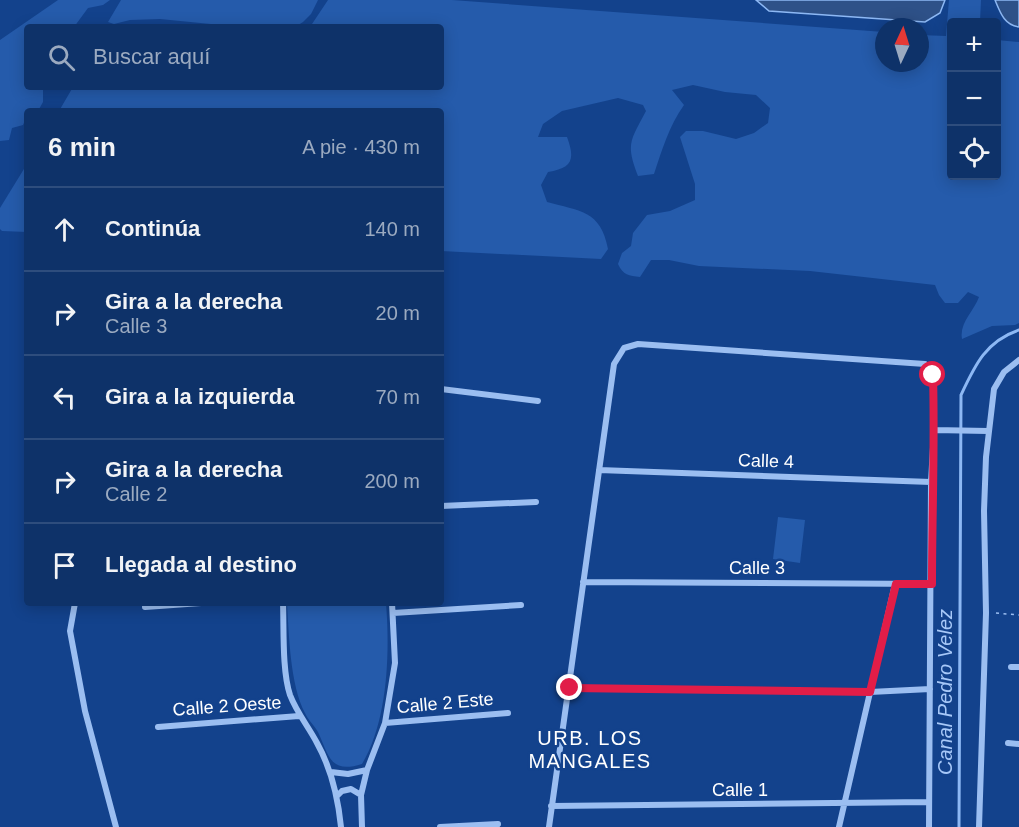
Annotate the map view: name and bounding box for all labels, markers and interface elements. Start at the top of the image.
north arrow [875,18,929,72]
map controls [947,18,1001,180]
button: + [947,18,1001,72]
search box [24,24,444,90]
icon: search [45,41,78,74]
text: Buscar aquí [93,44,210,69]
button: − [947,72,1001,126]
button: locate [947,126,1001,180]
text: 6 min [48,132,116,162]
text: A pie · 430 m [302,136,420,158]
icon: ahead [48,213,81,246]
text: Continúa [105,216,200,241]
text: 140 m [364,218,420,240]
text: Gira a la derecha [105,289,282,314]
icon: right [48,297,81,330]
text: 20 m [376,302,420,324]
text: Calle 3 [105,315,167,337]
route start [919,361,945,387]
icon: left [48,381,81,414]
text: Gira a la izquierda [105,384,295,409]
text: 70 m [376,386,420,408]
street label: Calle 4 [738,450,794,472]
text: Gira a la derecha [105,457,282,482]
icon: right [48,465,81,498]
text: 200 m [364,470,420,492]
text: Calle 2 [105,483,167,505]
icon: arrive [48,549,81,582]
text: Llegada al destino [105,552,297,577]
street label: Calle 3 [729,558,785,578]
water label: Canal Pedro Velez [934,609,956,775]
route end [556,674,582,700]
street label: Calle 2 Este [396,689,494,717]
street label: Calle 2 Oeste [172,692,282,720]
district label: URB. LOS MANGALES [528,727,652,772]
street label: Calle 1 [712,780,768,800]

